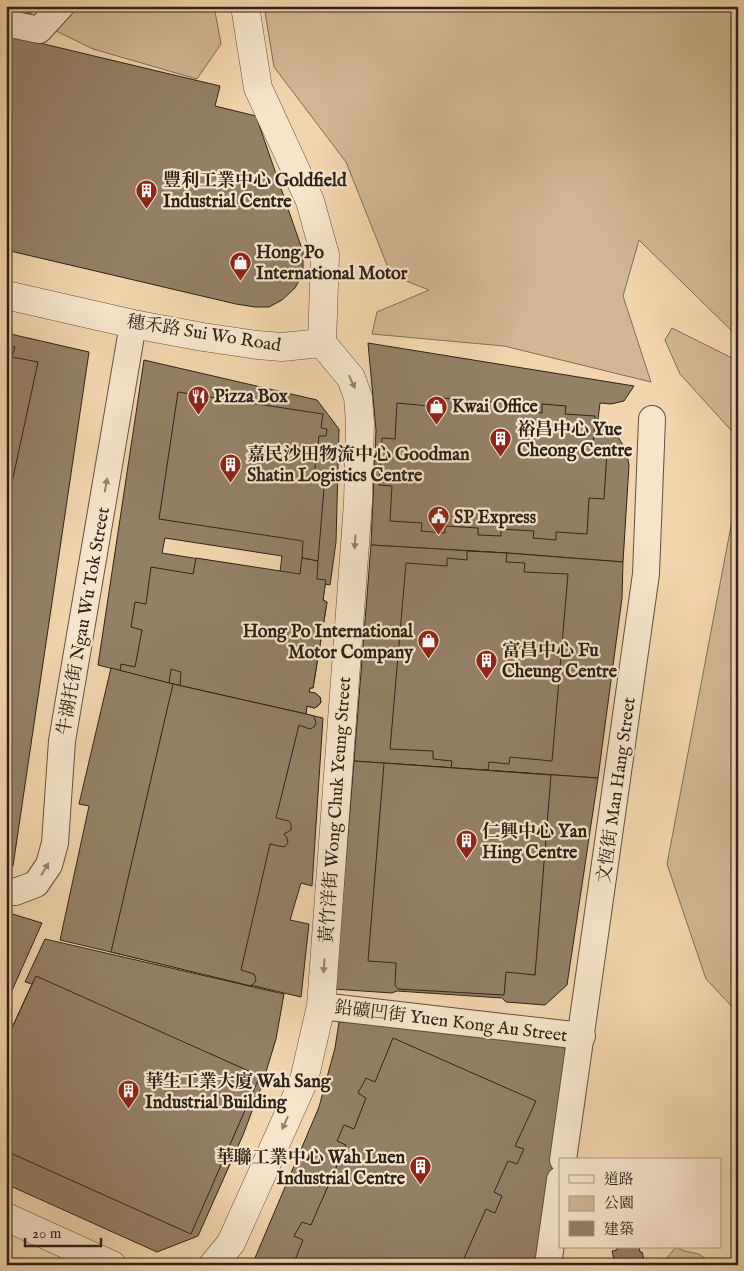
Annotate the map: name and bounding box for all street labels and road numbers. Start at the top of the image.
street label: 穗禾路 Sui Wo Road [125,311,283,358]
street label: 牛湖托街 Ngau Wu Tok Street [53,505,116,737]
street label: 黃竹洋街 Wong Chuk Yeung Street [316,676,357,944]
street label: 文恆街 Man Hang Street [593,696,642,885]
street label: 鉛礦凹街 Yuen Kong Au Street [333,997,569,1048]

